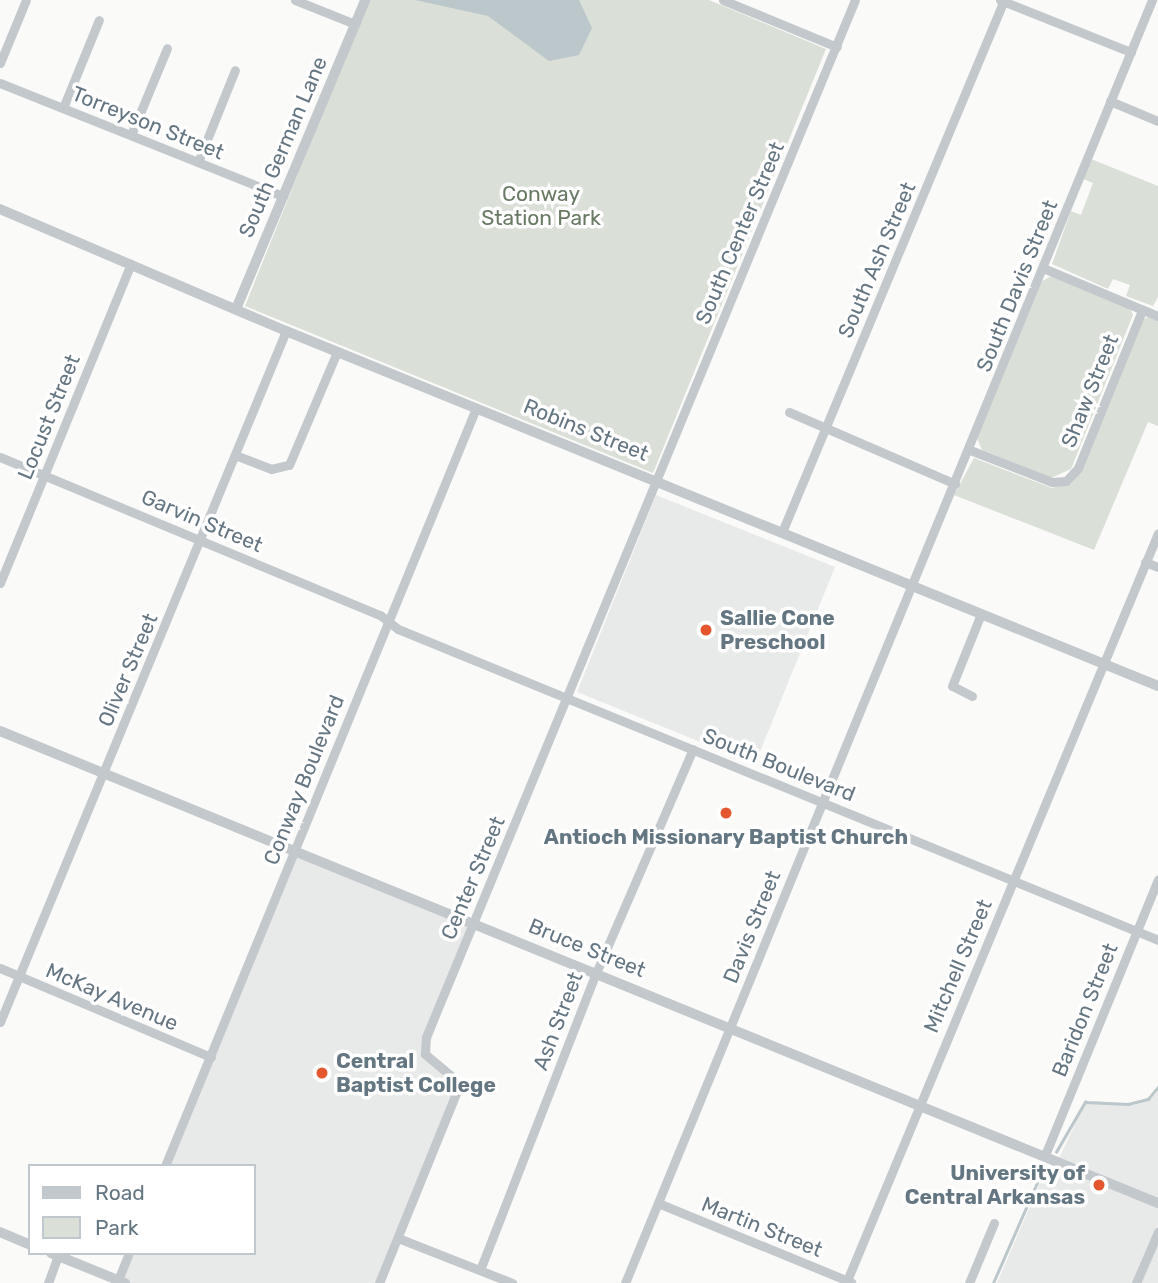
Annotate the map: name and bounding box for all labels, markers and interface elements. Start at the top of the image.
street label: South German Lane [234,53,332,241]
street label: Torreyson Street [68,81,228,165]
street label: South Center Street [690,138,790,328]
street label: South Ash Street [833,178,921,342]
park label: Conway Station Park [481,181,601,231]
street label: South Davis Street [971,196,1063,376]
street label: Shaw Street [1056,331,1124,451]
street label: Locust Street [12,351,86,483]
street label: Robins Street [520,393,652,467]
street label: Garvin Street [138,484,266,558]
place label: Sallie Cone Preschool [720,605,835,655]
street label: Oliver Street [93,609,163,731]
marker: Sallie Cone Preschool [698,622,714,638]
street label: Conway Boulevard [258,691,350,869]
street label: South Boulevard [699,723,859,807]
marker: Antioch Missionary Baptist Church [718,805,734,821]
street label: Center Street [436,812,510,944]
place label: Antioch Missionary Baptist Church [544,824,908,850]
street label: Davis Street [718,867,786,987]
street label: Mitchell Street [919,896,997,1036]
street label: Bruce Street [525,913,649,983]
street label: Baridon Street [1047,940,1123,1080]
street label: McKay Avenue [42,958,182,1036]
street label: Ash Street [528,968,588,1074]
place label: Central Baptist College [336,1048,496,1098]
marker: Central Baptist College [314,1065,330,1081]
place label: University of Central Arkansas [904,1160,1085,1210]
legend [28,1164,256,1255]
marker: University of Central Arkansas [1091,1177,1107,1193]
text: Road [95,1180,145,1205]
street label: Martin Street [698,1191,826,1263]
text: Park [95,1215,139,1240]

